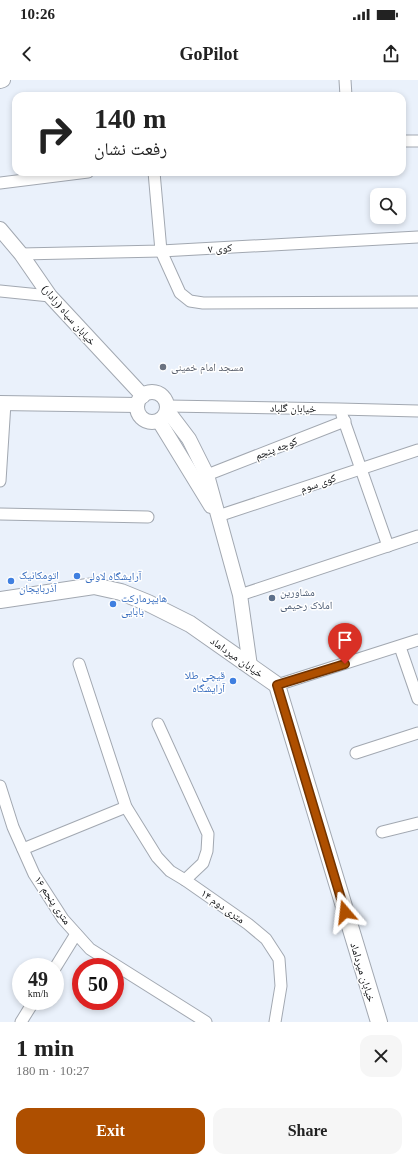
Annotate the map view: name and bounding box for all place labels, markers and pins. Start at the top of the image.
place label: مسجد امام خمینی [171,361,243,374]
marker: مسجد امام خمینی [158,362,168,372]
place label: اتومکانیک آذربایجان [19,569,59,595]
place label: آرایشگاه لاولی [85,570,142,583]
marker: آرایشگاه لاولی [72,571,82,581]
marker: اتومکانیک آذربایجان [6,576,16,586]
place label: مشاورین املاک رحیمی [280,586,332,612]
place label: هایپرمارکت بابایی [121,592,168,618]
marker: مشاورین املاک رحیمی [267,593,277,603]
marker: هایپرمارکت بابایی [108,599,118,609]
pin [328,623,362,664]
place label: قیچی طلا آرایشگاه [185,669,225,694]
marker: قیچی طلا آرایشگاه [228,676,238,686]

